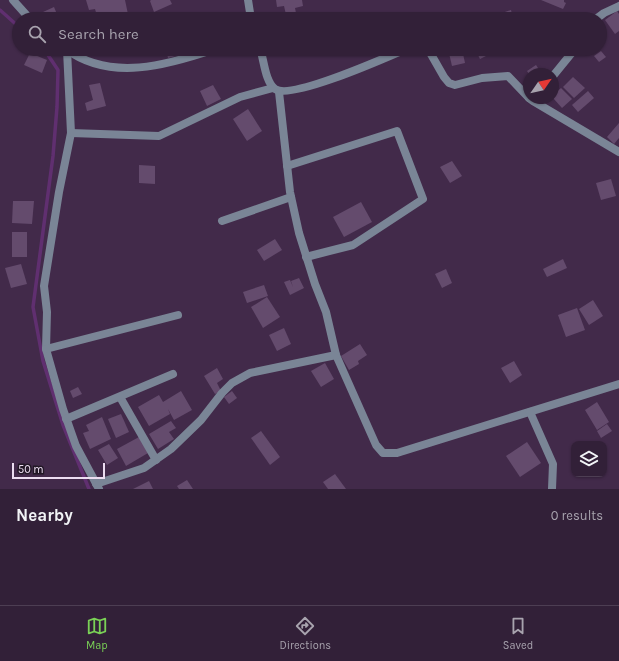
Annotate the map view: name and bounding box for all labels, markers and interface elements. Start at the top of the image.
search box [12,12,607,56]
icon: search [26,23,48,45]
text: Search here [58,25,139,43]
north arrow [523,68,559,104]
map controls [571,441,607,477]
button: layers [571,441,607,477]
scale bar [12,461,105,480]
text: 50 m [18,463,44,476]
text: Nearby [16,505,73,525]
text: 0 results [551,508,603,523]
tab: Map [86,615,108,652]
tab: Directions [279,615,331,652]
tab: Saved [503,615,533,652]

